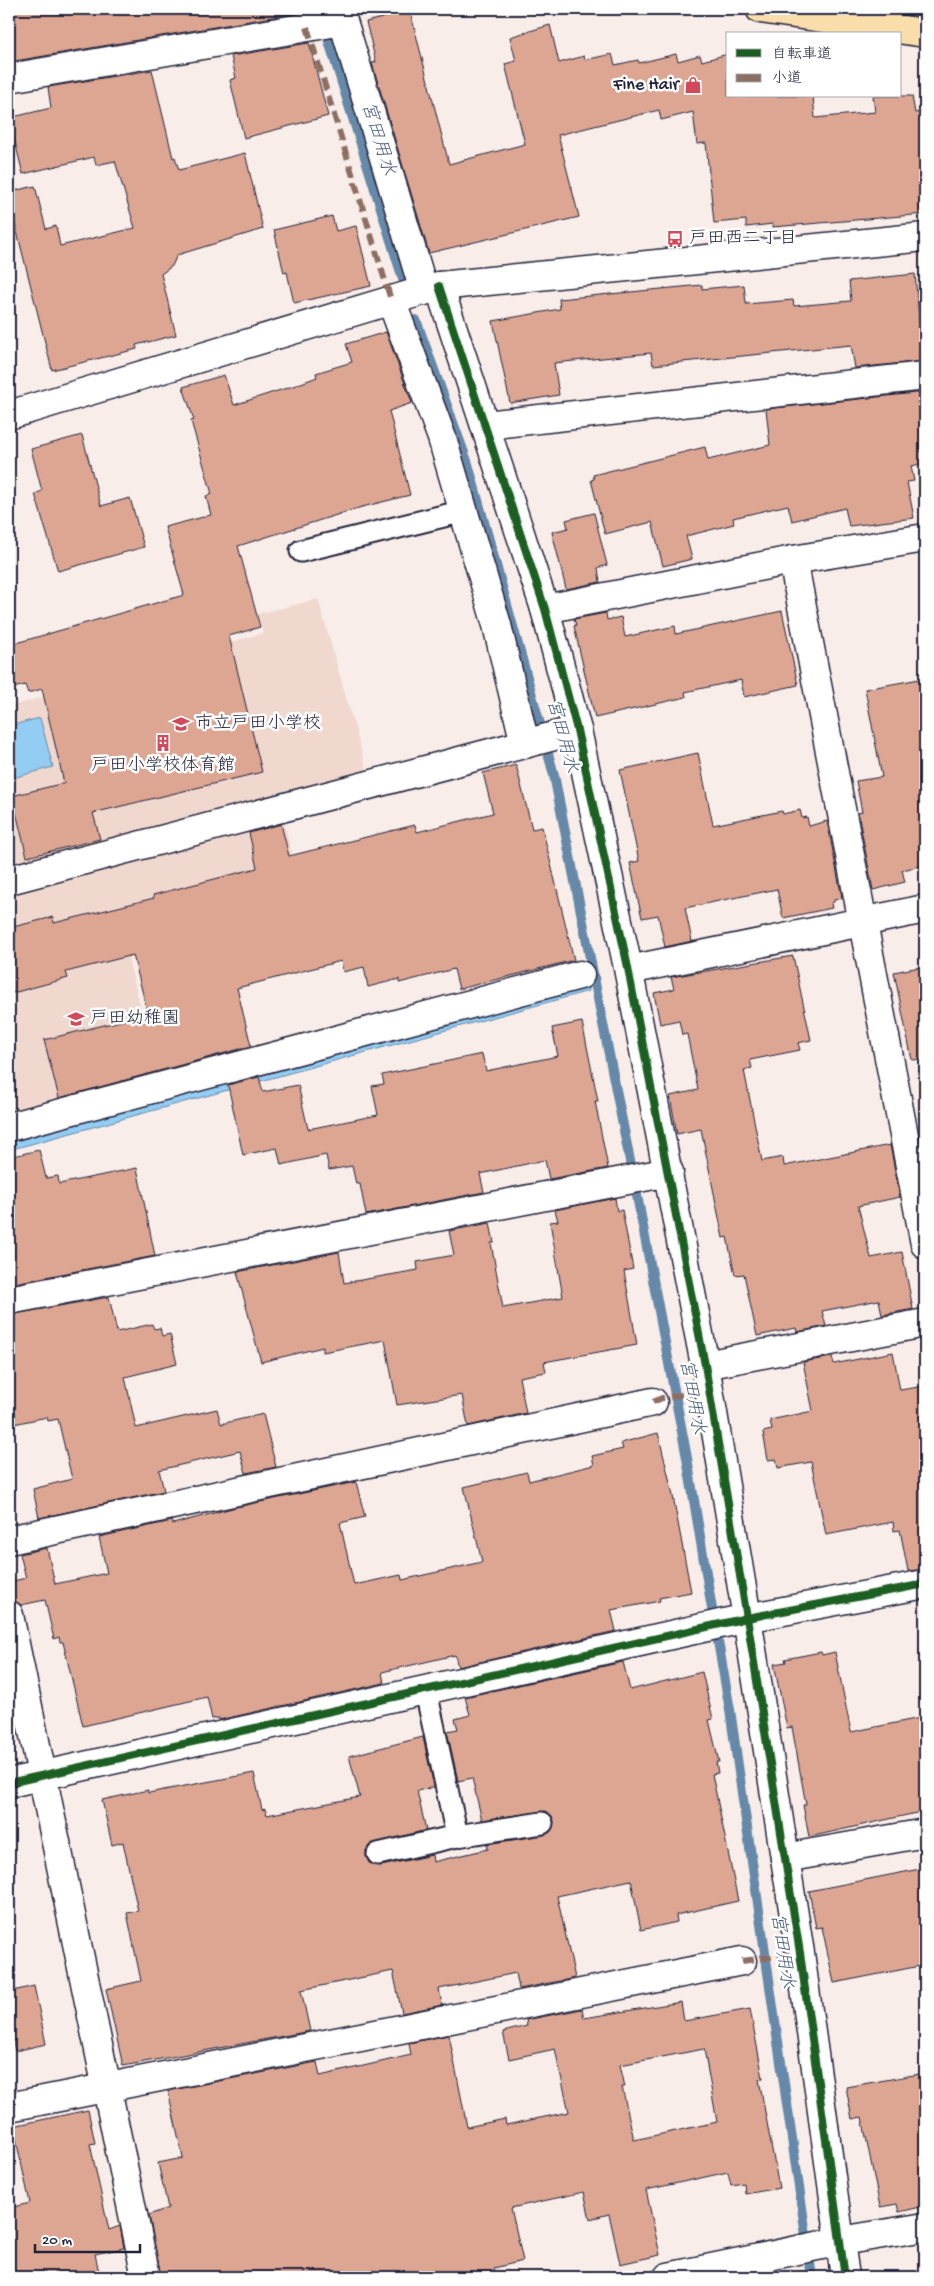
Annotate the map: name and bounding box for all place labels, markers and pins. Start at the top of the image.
place label: Fine Hair [612,75,681,96]
shop icon: Fine Hair [683,75,703,95]
bus stop icon: 戸田西二丁目 [665,229,685,249]
place label: 戸田西二丁目 [689,229,797,250]
place label: 市立戸田小学校 [195,713,321,735]
school or university icon: 市立戸田小学校 [171,714,191,734]
building icon: 戸田小学校体育館 [153,733,173,753]
place label: 戸田小学校体育館 [91,755,235,777]
place label: 戸田幼稚園 [90,1008,180,1030]
school or university icon: 戸田幼稚園 [66,1009,86,1029]

